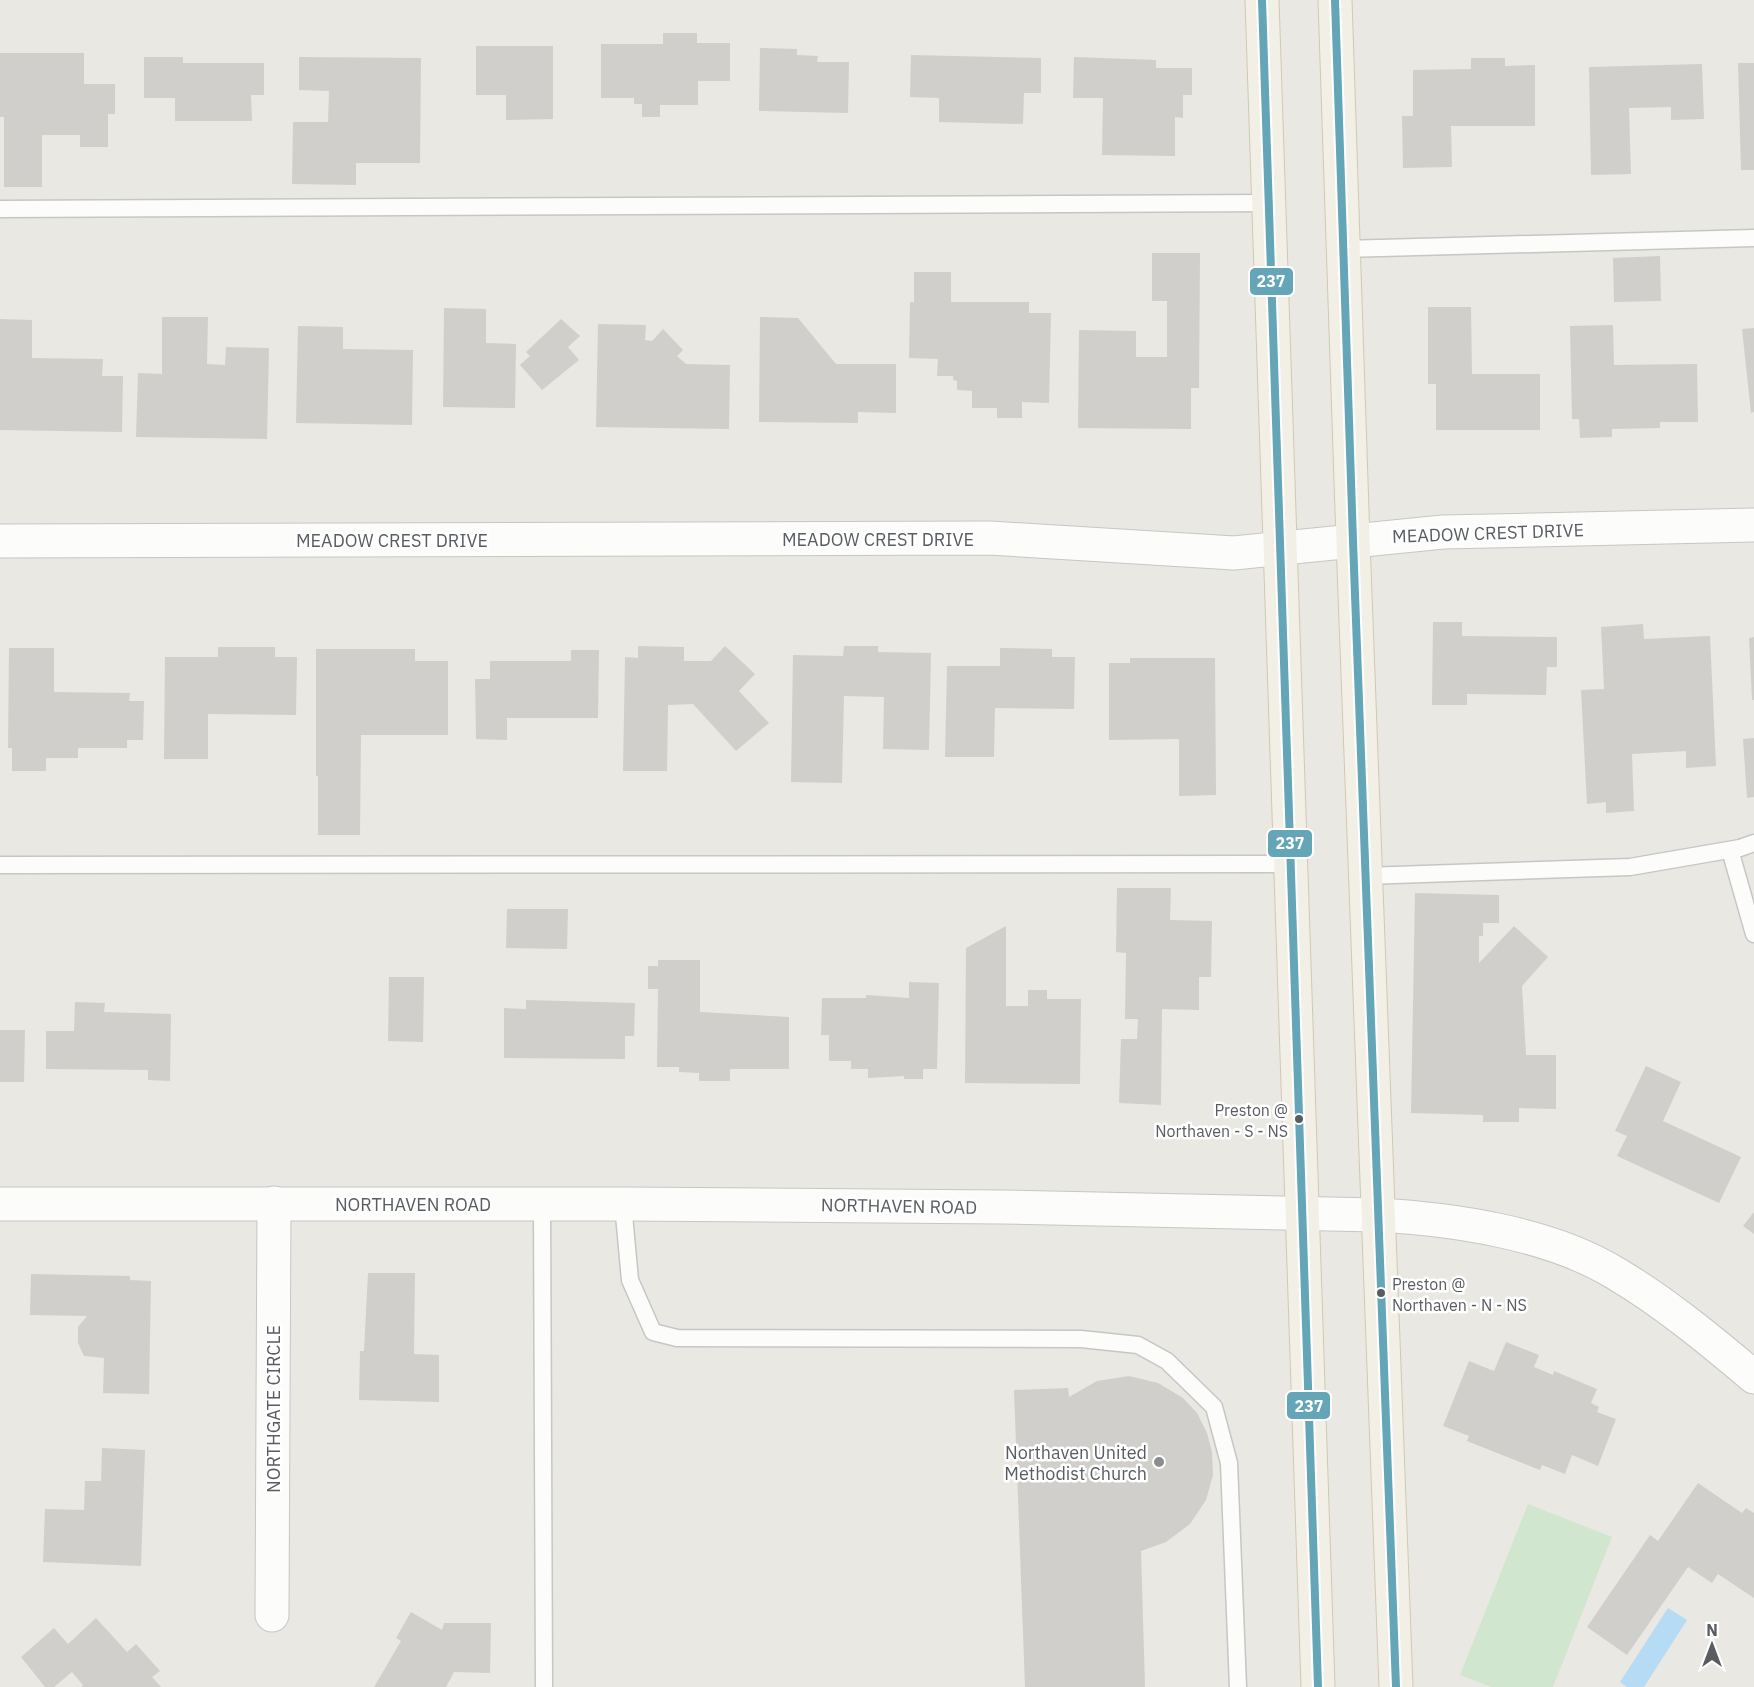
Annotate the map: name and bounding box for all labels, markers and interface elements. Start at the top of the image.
line badge: 237 [1249,267,1294,296]
text: 237 [1257,271,1285,291]
street label: MEADOW CREST DRIVE [1392,518,1584,548]
street label: MEADOW CREST DRIVE [782,528,974,551]
street label: MEADOW CREST DRIVE [296,529,488,552]
line badge: 237 [1267,829,1313,858]
text: 237 [1276,833,1304,853]
place label: Preston @ Northaven - S - NS [1155,1100,1288,1141]
marker: Preston @ Northaven - S - NS [1293,1113,1305,1125]
street label: NORTHAVEN ROAD [335,1193,491,1216]
street label: NORTHAVEN ROAD [821,1193,977,1219]
place label: Preston @ Northaven - N - NS [1392,1274,1527,1315]
marker: Preston @ Northaven - N - NS [1375,1287,1387,1299]
street label: NORTHGATE CIRCLE [262,1325,285,1493]
line badge: 237 [1286,1391,1331,1420]
text: 237 [1295,1396,1323,1416]
place label: Northaven United Methodist Church [1004,1441,1147,1485]
marker: Northaven United Methodist Church [1152,1455,1166,1469]
north arrow [1682,1615,1742,1675]
text: N [1706,1620,1718,1640]

